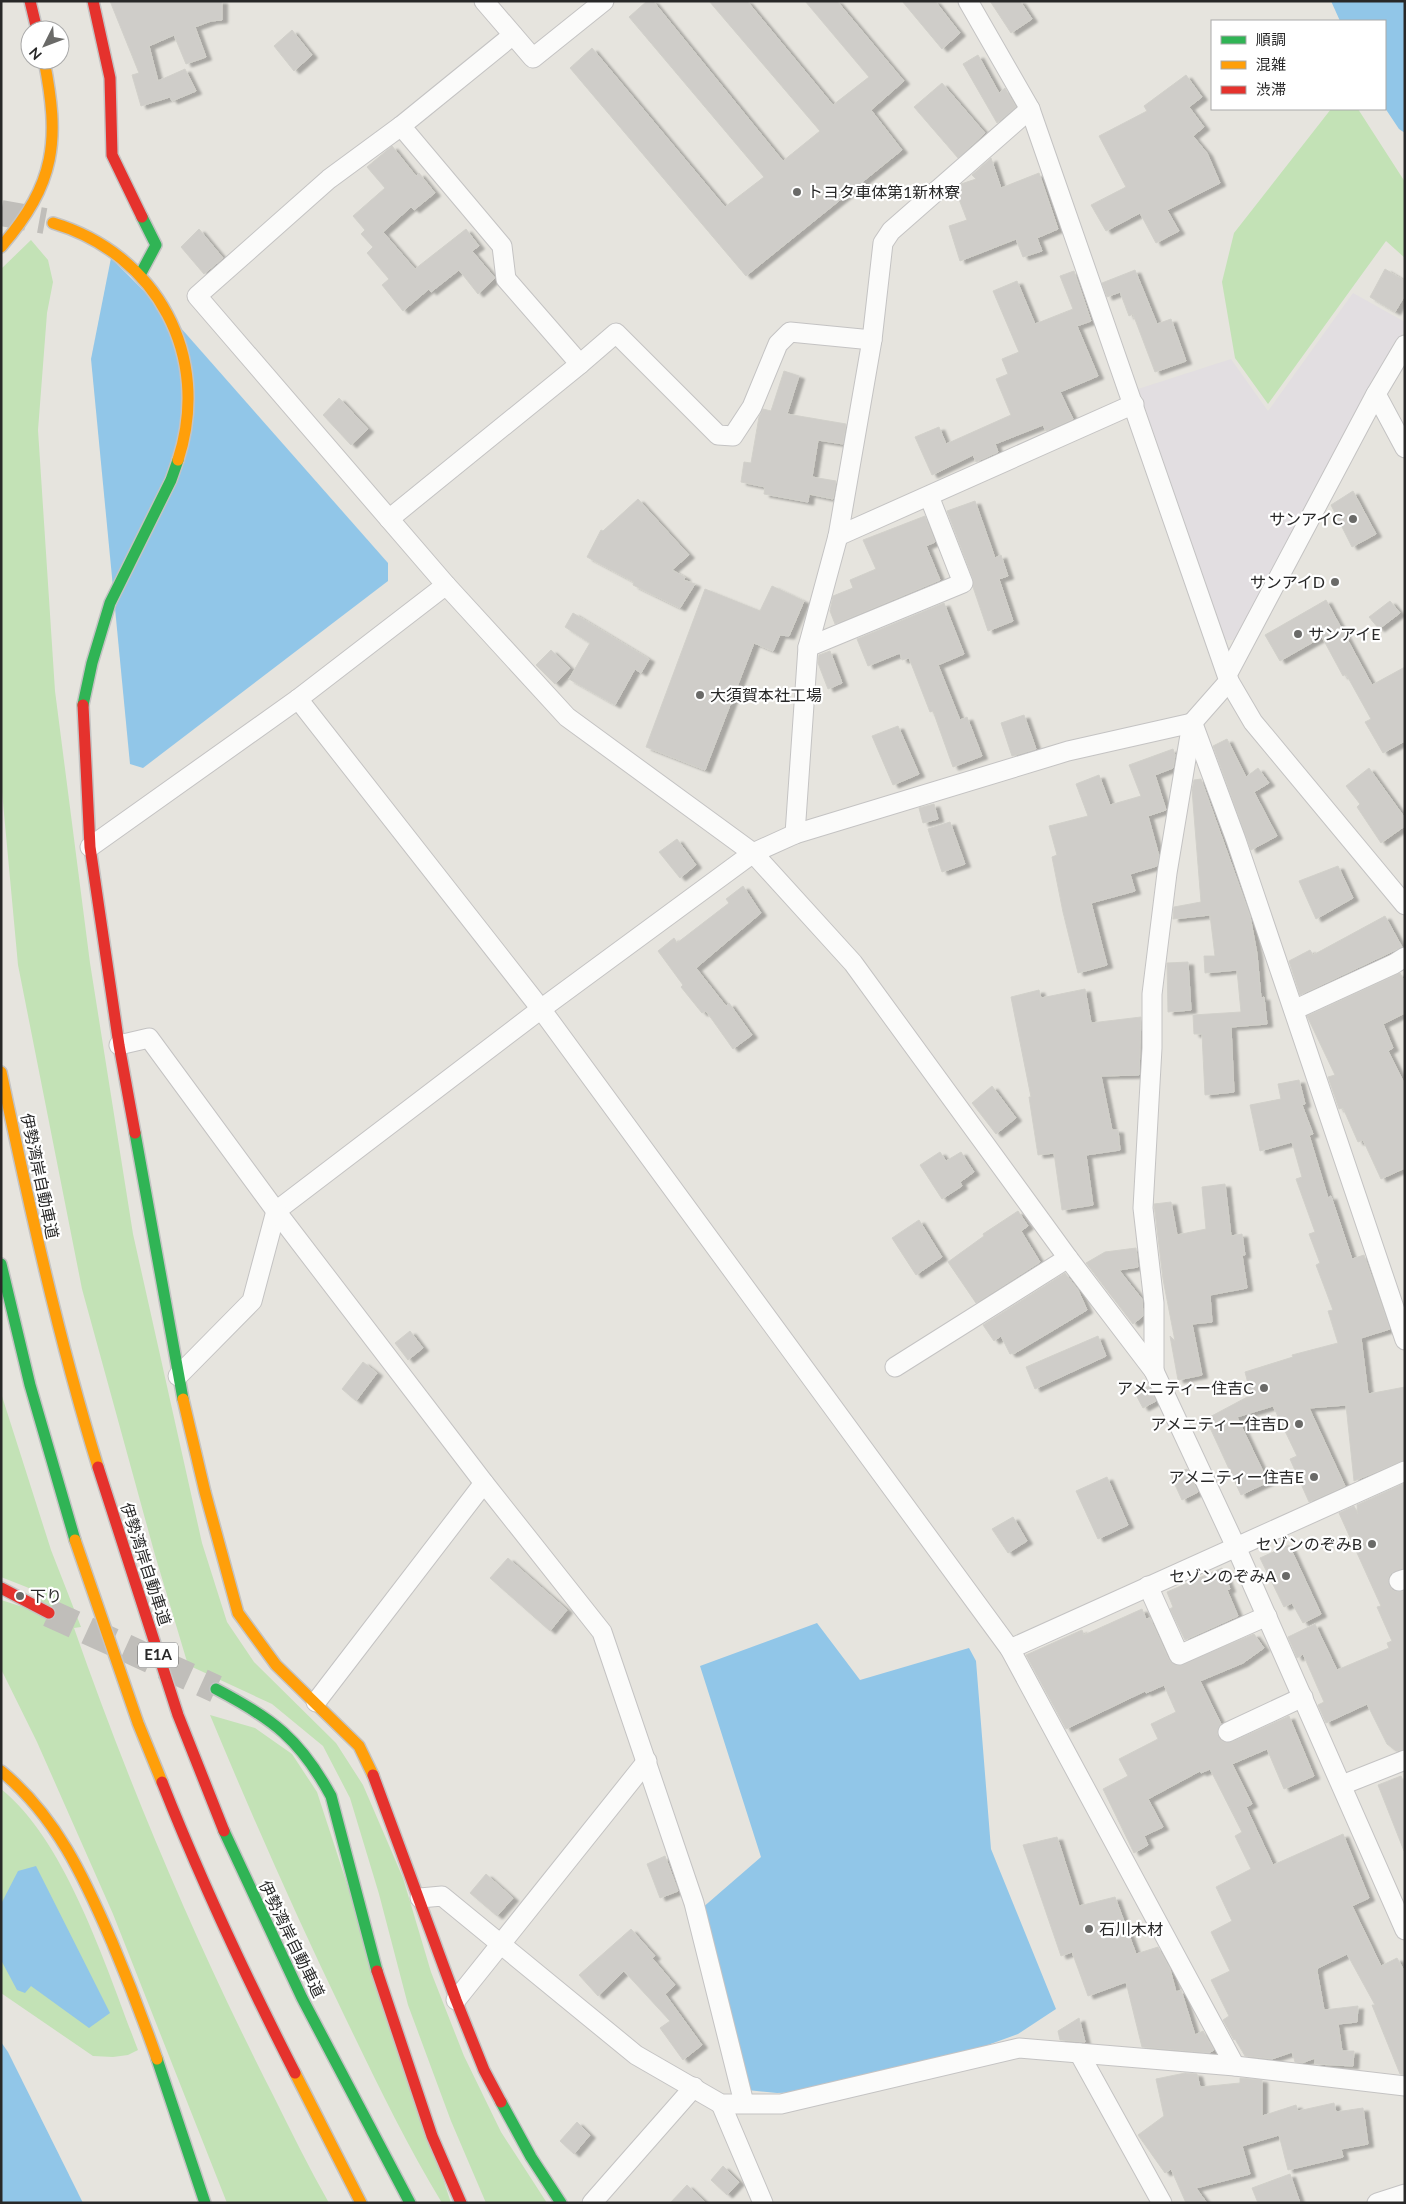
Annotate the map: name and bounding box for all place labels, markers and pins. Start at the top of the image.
place label: トヨタ車体第1新林寮 [807,182,960,201]
marker: トヨタ車体第1新林寮 [791,186,803,198]
place label: サンアイC [1269,509,1343,528]
marker: サンアイC [1347,513,1359,525]
place label: サンアイD [1250,572,1325,591]
marker: サンアイD [1329,576,1341,588]
place label: サンアイE [1308,624,1380,643]
marker: サンアイE [1292,628,1304,640]
place label: 大須賀本社工場 [710,685,822,704]
marker: 大須賀本社工場 [694,689,706,701]
place label: アメニティー住吉C [1117,1378,1254,1397]
marker: アメニティー住吉C [1258,1382,1270,1394]
place label: アメニティー住吉D [1151,1414,1289,1433]
marker: アメニティー住吉D [1293,1418,1305,1430]
place label: アメニティー住吉E [1169,1467,1304,1486]
marker: アメニティー住吉E [1308,1471,1320,1483]
place label: セゾンのぞみB [1256,1534,1362,1553]
marker: セゾンのぞみB [1366,1538,1378,1550]
place label: セゾンのぞみA [1169,1566,1276,1585]
marker: セゾンのぞみA [1280,1570,1292,1582]
place label: 下り [30,1586,62,1605]
marker: 下り [14,1590,26,1602]
place label: 石川木材 [1099,1919,1163,1938]
marker: 石川木材 [1083,1923,1095,1935]

